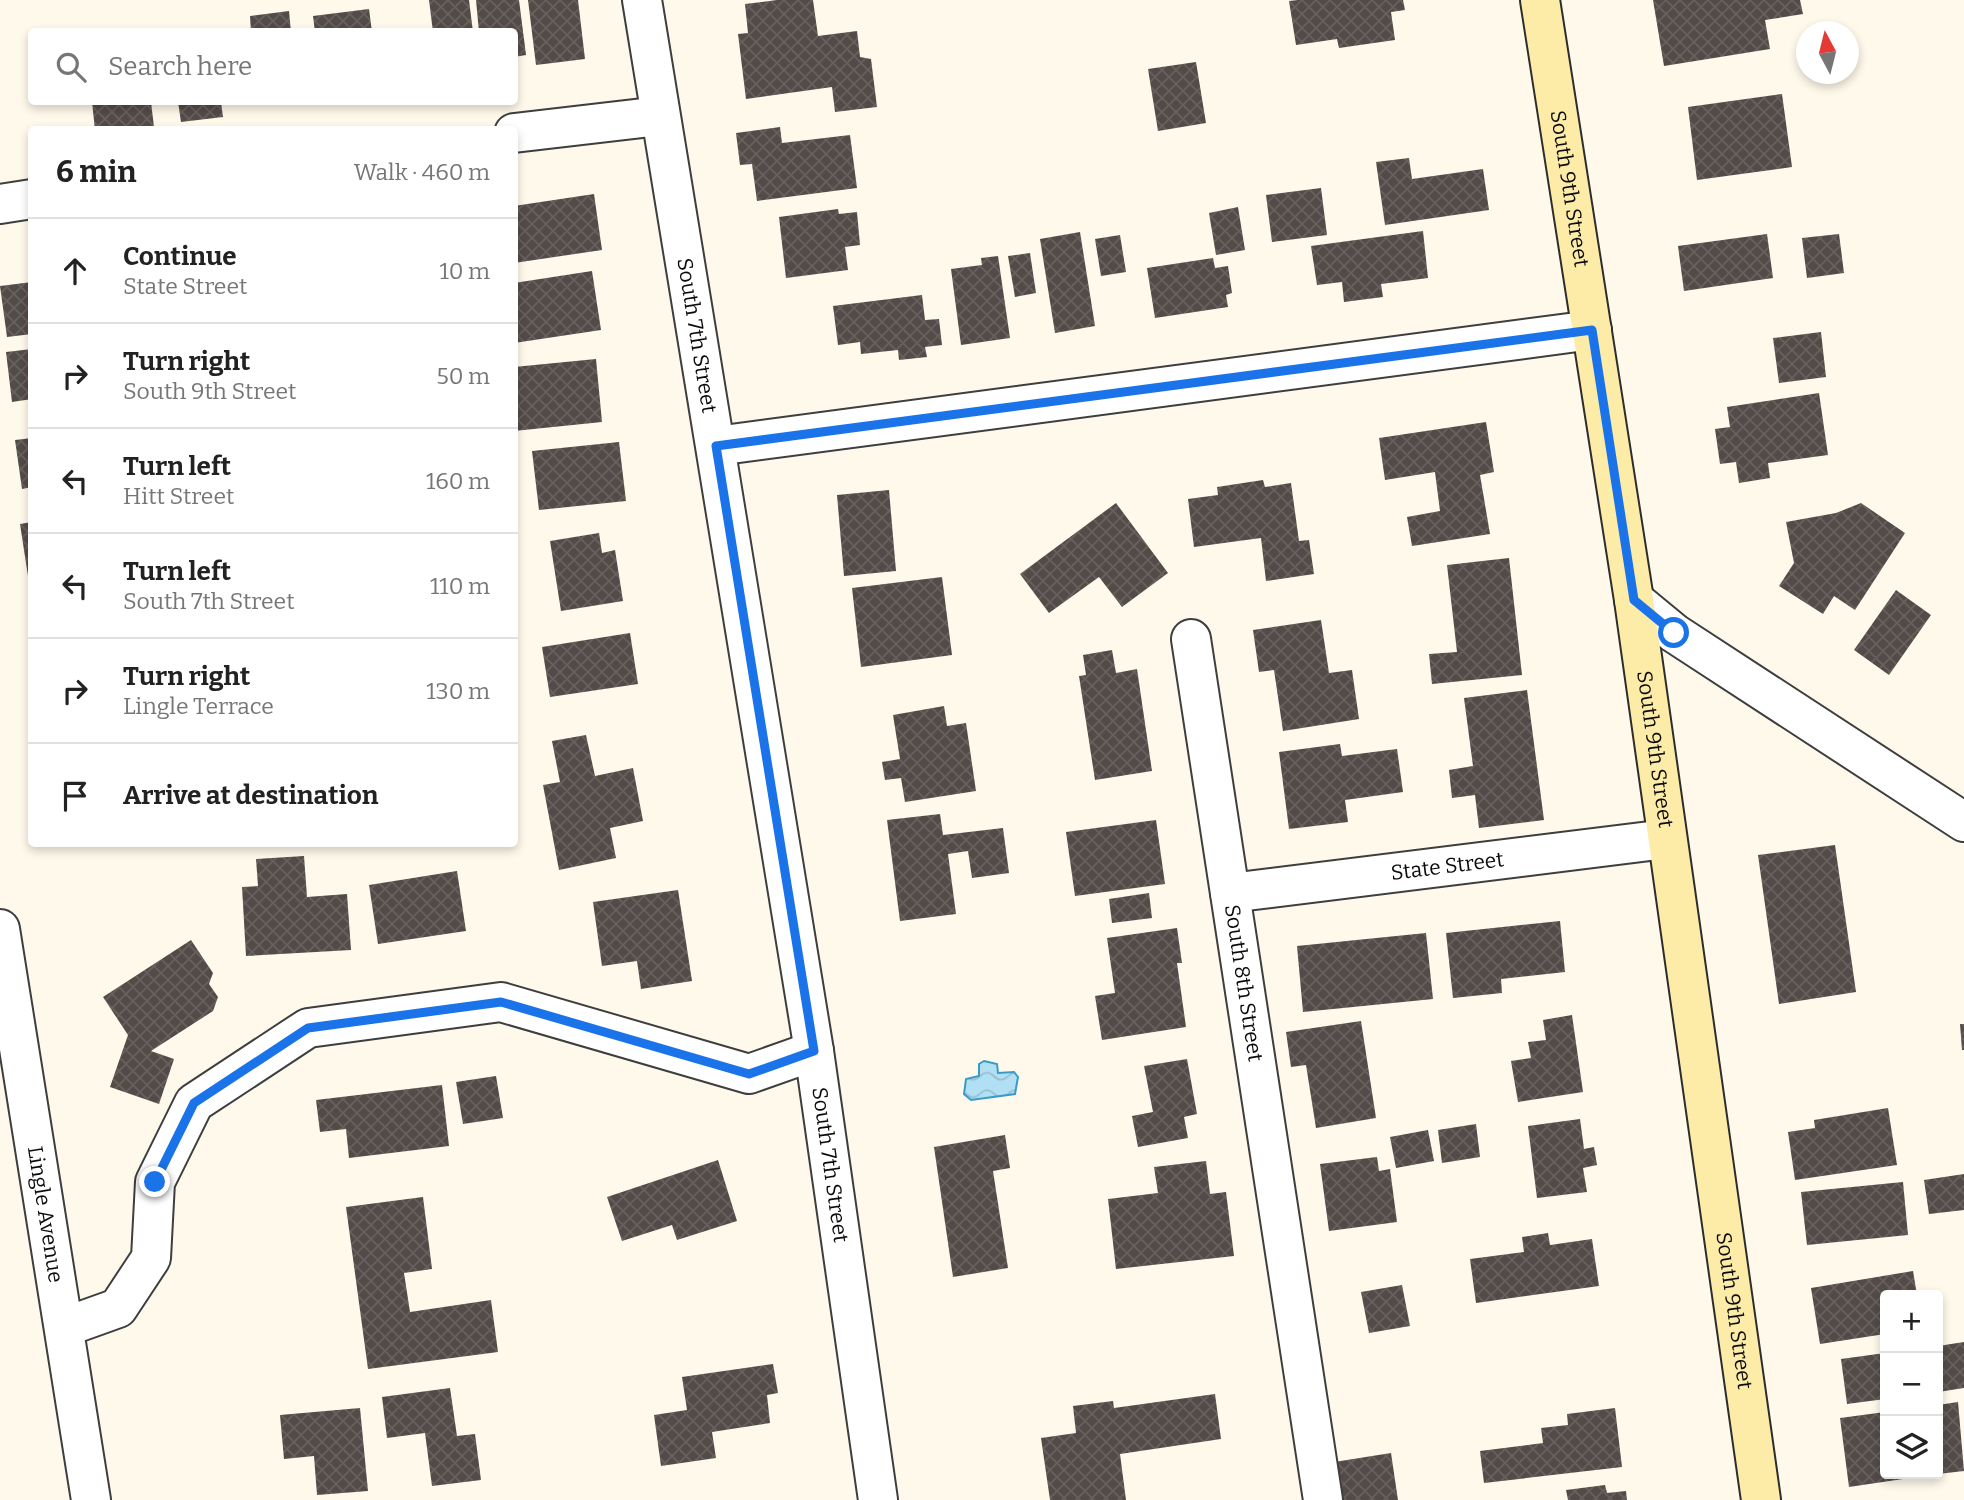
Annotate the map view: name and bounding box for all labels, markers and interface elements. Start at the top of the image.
north arrow [1796,21,1859,84]
search box [28,28,518,105]
icon: search [52,48,90,86]
text: Search here [108,51,252,82]
street label: South 9th Street [1544,108,1595,269]
text: 6 min [56,154,137,190]
text: Walk · 460 m [354,158,490,186]
text: Continue [123,241,237,272]
icon: ahead [56,252,94,290]
street label: South 7th Street [671,256,722,415]
text: 10 m [439,257,490,285]
text: State Street [123,272,247,300]
text: Turn right [123,346,250,377]
icon: right [56,357,94,395]
text: 50 m [436,362,490,390]
text: South 9th Street [123,377,296,405]
text: Turn left [123,451,231,482]
icon: left [56,462,94,500]
text: 160 m [426,467,490,495]
text: Hitt Street [123,482,234,510]
text: Turn left [123,556,231,587]
icon: left [56,567,94,605]
text: 110 m [430,572,490,600]
text: South 7th Street [123,587,294,615]
route start [1658,617,1689,648]
text: Turn right [123,661,250,692]
street label: South 9th Street [1631,669,1679,830]
icon: right [56,672,94,710]
text: 130 m [426,677,490,705]
text: Lingle Terrace [123,692,274,720]
icon: arrive [56,777,94,815]
text: Arrive at destination [123,780,378,811]
street label: State Street [1389,846,1506,886]
street label: South 8th Street [1219,903,1269,1064]
street label: South 7th Street [806,1085,854,1245]
street label: Lingle Avenue [22,1144,69,1285]
route end [139,1166,170,1197]
street label: South 9th Street [1710,1230,1758,1391]
map controls [1880,1290,1943,1479]
button: + [1880,1290,1943,1353]
button: − [1880,1353,1943,1416]
button: layers [1880,1416,1943,1479]

